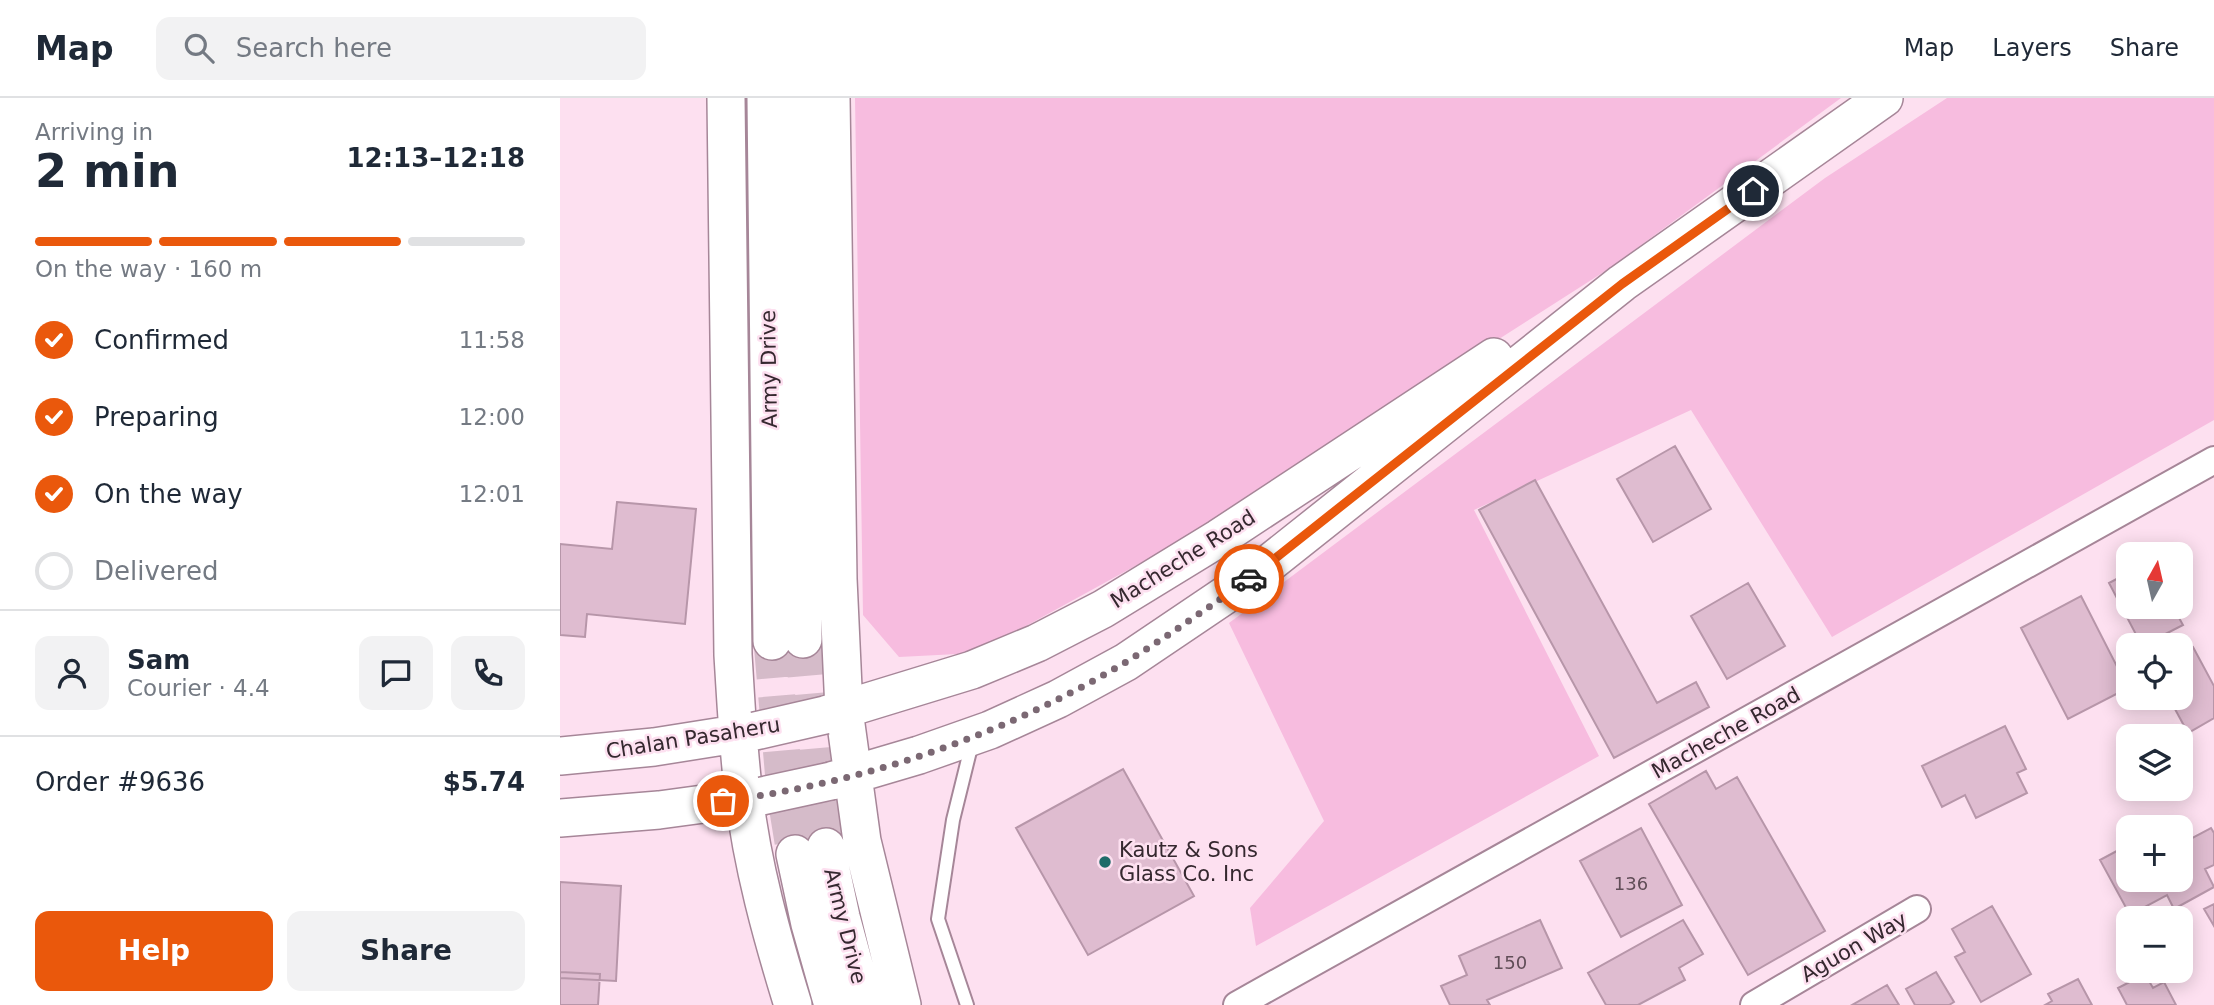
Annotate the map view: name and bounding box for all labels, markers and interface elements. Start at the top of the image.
search box [156,17,646,80]
text: Map [35,29,114,68]
icon: search [180,29,218,67]
text: Search here [236,33,392,63]
text: Map [1904,34,1954,62]
text: Layers [1992,34,2072,62]
text: Share [2110,34,2179,62]
text: Arriving in [35,119,153,145]
text: 12:13–12:18 [346,143,525,173]
text: 2 min [35,144,179,198]
pin [1723,161,1783,221]
icon: home [1734,172,1772,210]
text: On the way · 160 m [35,256,262,282]
street label: Army Drive [756,310,782,428]
icon: check [35,321,73,359]
text: Confirmed [94,325,229,355]
text: 11:58 [459,327,525,353]
icon: check [35,398,73,436]
text: Preparing [94,402,219,432]
text: 12:00 [459,404,525,430]
icon: check [35,475,73,513]
text: On the way [94,479,243,509]
text: 12:01 [459,481,525,507]
street label: Macheche Road [1106,505,1260,613]
north arrow [2116,542,2193,620]
map controls [2116,542,2193,983]
courier [1214,544,1284,614]
text: Delivered [94,556,218,586]
icon: car [1230,560,1268,598]
button: locate [2116,633,2193,710]
button: person [35,636,109,710]
button: chat [359,636,433,710]
button: phone [451,636,525,710]
text: Sam [127,645,190,675]
text: Courier · 4.4 [127,675,270,701]
street label: Macheche Road [1648,682,1804,784]
street label: Chalan Pasaheru [604,712,782,764]
button: layers [2116,724,2193,801]
text: Order #9636 [35,767,205,797]
text: $5.74 [443,767,525,797]
pin [693,771,753,831]
icon: bag [704,782,742,820]
button: + [2116,815,2193,892]
place label: Kautz & Sons Glass Co. Inc [1119,838,1258,886]
marker: Kautz & Sons Glass Co. Inc [1097,854,1113,870]
street label: Army Drive [819,866,871,986]
house number: 136 [1614,873,1648,894]
button: − [2116,906,2193,983]
street label: Aguon Way [1797,907,1911,987]
button: Help [35,911,273,991]
button: Share [287,911,525,991]
house number: 150 [1493,952,1527,973]

